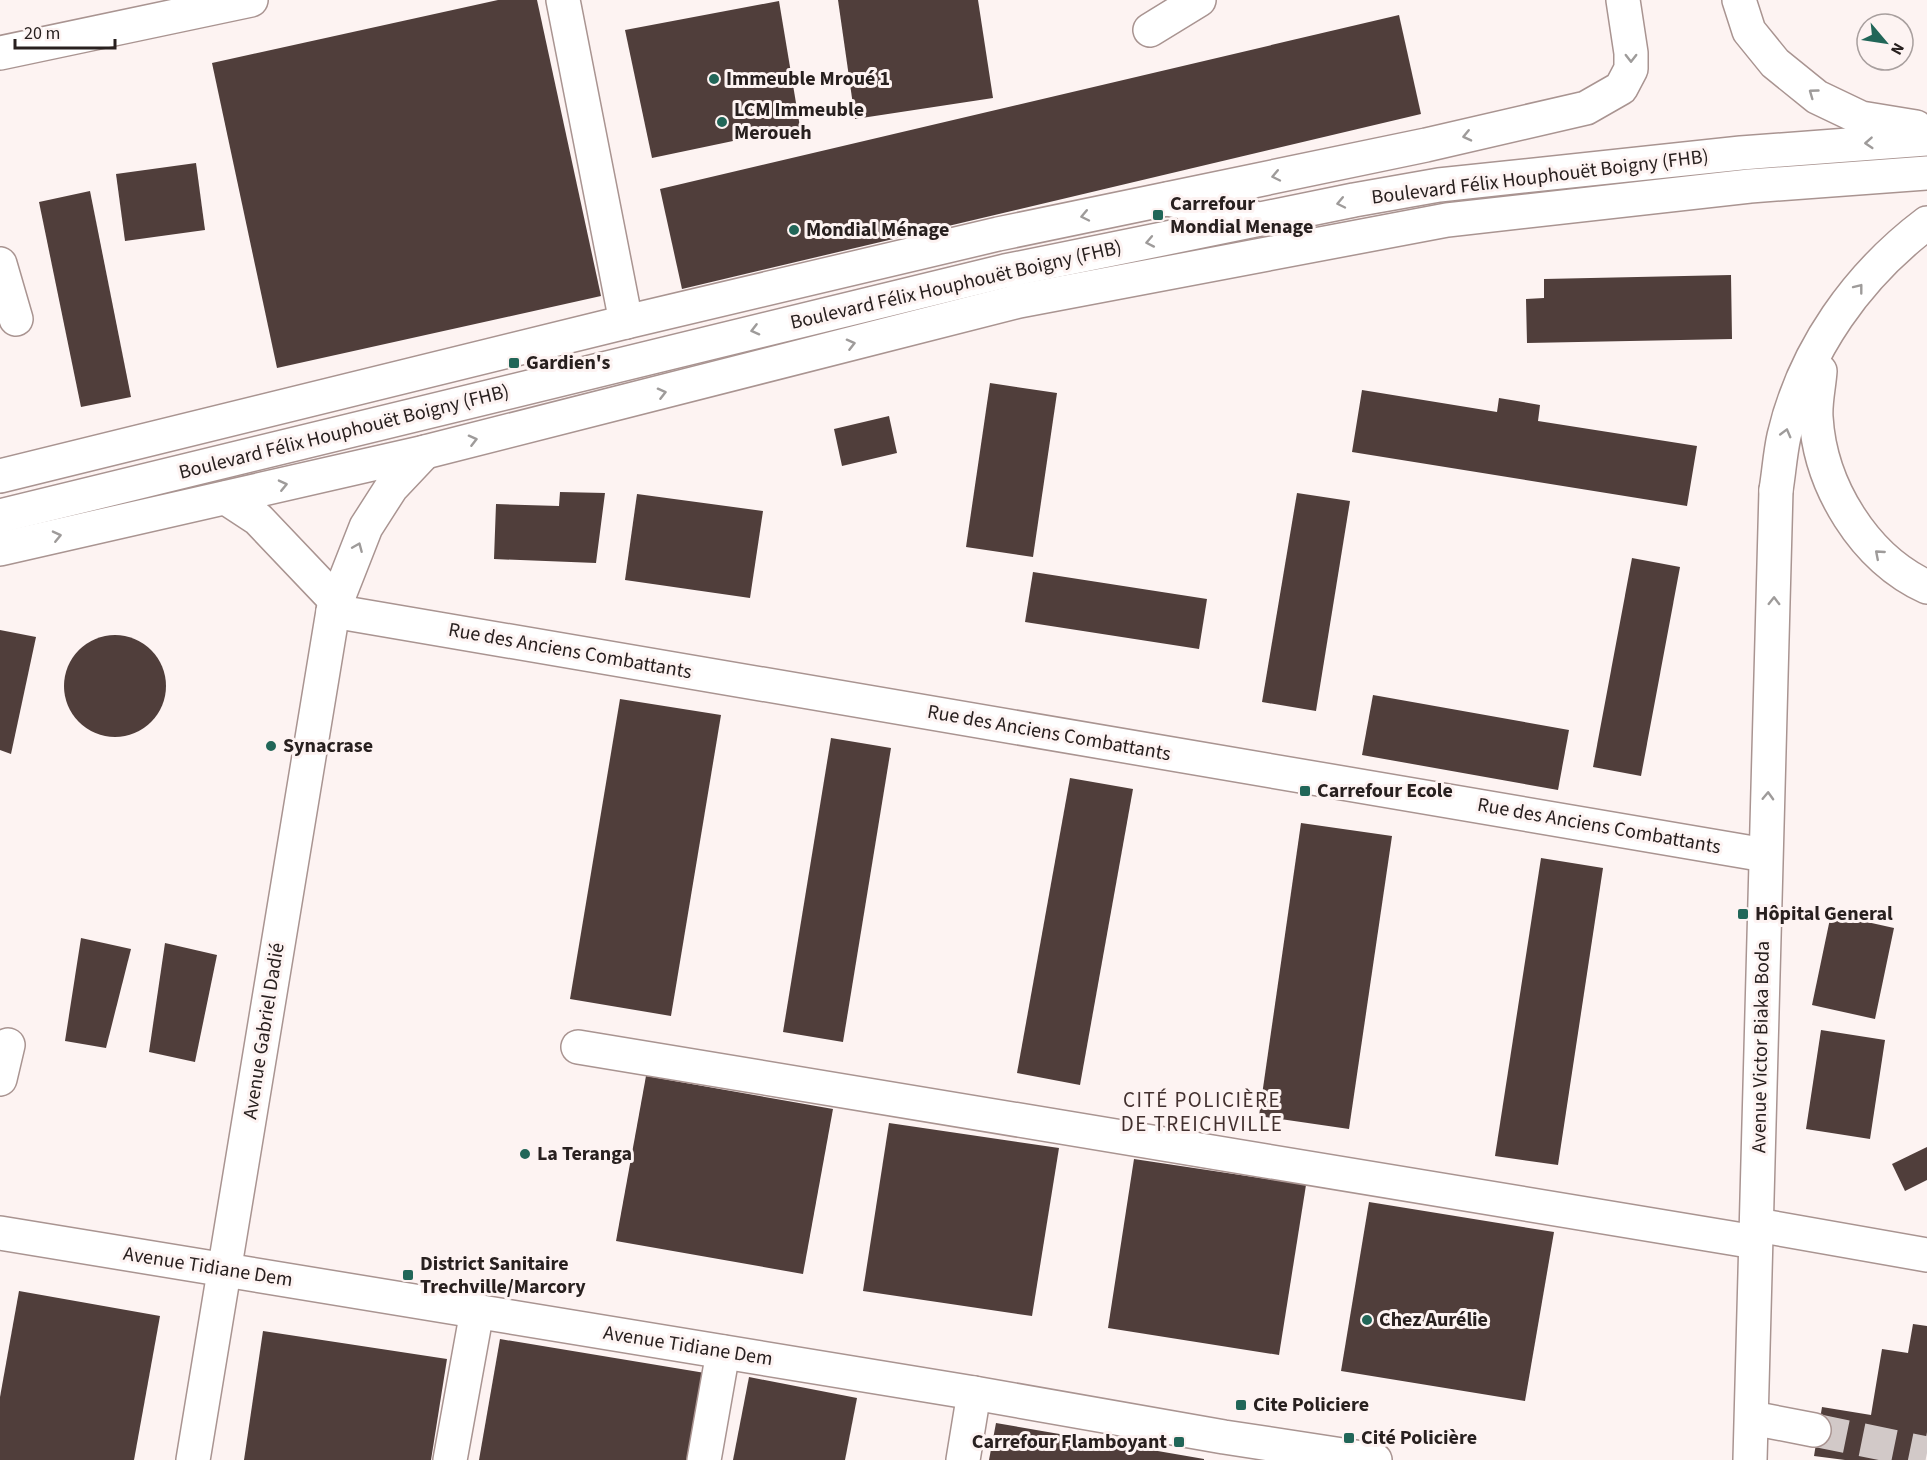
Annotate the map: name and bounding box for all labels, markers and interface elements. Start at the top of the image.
scale bar [15,12,116,50]
north arrow [1855,12,1915,72]
text: 20 m [24,21,60,46]
text: N [1885,39,1909,59]
one-way arrow [1625,53,1637,62]
place label: Immeuble Mroué 1 [726,65,890,93]
marker: Immeuble Mroué 1 [707,72,721,86]
one-way arrow [1808,89,1819,100]
place label: LCM Immeuble Meroueh [734,96,864,147]
marker: LCM Immeuble Meroueh [715,115,729,129]
one-way arrow [1462,128,1472,141]
one-way arrow [1864,136,1873,149]
street label: Boulevard Félix Houphouët Boigny (FHB) [1370,142,1710,212]
one-way arrow [1272,169,1282,182]
place label: Carrefour Mondial Menage [1170,190,1313,241]
one-way arrow [1337,196,1347,209]
marker: Carrefour Mondial Menage [1151,208,1165,222]
one-way arrow [1081,209,1091,222]
place label: Mondial Ménage [806,216,949,244]
marker: Mondial Ménage [787,223,801,237]
street label: Boulevard Félix Houphouët Boigny (FHB) [787,233,1125,337]
one-way arrow [1146,235,1156,248]
one-way arrow [1852,283,1863,294]
one-way arrow [750,323,760,336]
one-way arrow [846,339,856,352]
place label: Gardien's [526,349,610,377]
marker: Gardien's [507,356,521,370]
street label: Boulevard Félix Houphouët Boigny (FHB) [176,377,512,487]
one-way arrow [657,387,667,400]
one-way arrow [1779,428,1791,439]
one-way arrow [468,435,478,448]
one-way arrow [278,479,288,492]
one-way arrow [52,531,62,544]
one-way arrow [351,543,363,554]
one-way arrow [1875,550,1886,561]
one-way arrow [1768,597,1780,606]
street label: Rue des Anciens Combattants [446,616,694,686]
street label: Rue des Anciens Combattants [925,698,1173,768]
place label: Synacrase [283,732,373,760]
marker: Synacrase [264,739,278,753]
place label: Carrefour Ecole [1317,777,1453,805]
marker: Carrefour Ecole [1298,784,1312,798]
street label: Rue des Anciens Combattants [1475,791,1723,861]
one-way arrow [1761,792,1774,801]
place label: Hôpital General [1755,900,1893,928]
marker: Hôpital General [1736,907,1750,921]
street label: Avenue Gabriel Dadié [236,941,292,1121]
street label: Avenue Victor Biaka Boda [1745,941,1777,1153]
district label: CITÉ POLICIÈRE DE TREICHVILLE [1121,1085,1283,1139]
place label: La Teranga [537,1140,632,1168]
marker: La Teranga [518,1147,532,1161]
street label: Avenue Tidiane Dem [121,1240,295,1294]
place label: District Sanitaire Trechville/Marcory [420,1250,586,1301]
marker: District Sanitaire Trechville/Marcory [401,1268,415,1282]
place label: Chez Aurélie [1379,1306,1488,1334]
marker: Chez Aurélie [1360,1313,1374,1327]
street label: Avenue Tidiane Dem [601,1319,775,1373]
place label: Cite Policiere [1253,1391,1369,1419]
marker: Cite Policiere [1234,1398,1248,1412]
place label: Cité Policière [1361,1424,1477,1452]
place label: Carrefour Flamboyant [972,1428,1167,1456]
marker: Cité Policière [1342,1431,1356,1445]
marker: Carrefour Flamboyant [1172,1435,1186,1449]

